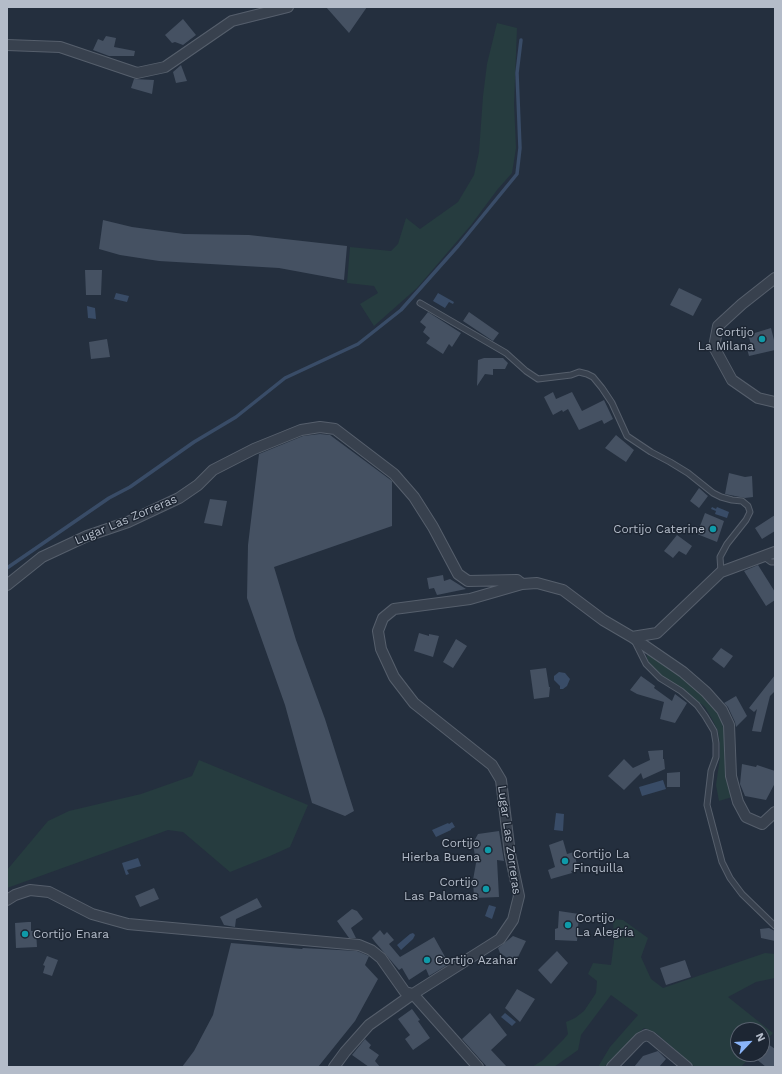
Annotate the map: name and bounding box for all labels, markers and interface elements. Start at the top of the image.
place label: Cortijo La Milana [698,325,754,353]
marker: Cortijo La Milana [757,334,767,344]
street label: Lugar Las Zorreras [73,492,179,548]
place label: Cortijo Caterine [613,522,705,536]
marker: Cortijo Caterine [708,524,718,534]
street label: Lugar Las Zorreras [494,785,524,895]
place label: Cortijo Hierba Buena [401,836,480,864]
marker: Cortijo Hierba Buena [483,845,493,855]
place label: Cortijo La Finquilla [573,847,630,875]
marker: Cortijo La Finquilla [560,856,570,866]
place label: Cortijo Las Palomas [404,875,478,903]
marker: Cortijo Las Palomas [481,884,491,894]
place label: Cortijo La Alegría [576,911,634,939]
marker: Cortijo La Alegría [563,920,573,930]
place label: Cortijo Enara [33,927,109,941]
marker: Cortijo Enara [20,929,30,939]
place label: Cortijo Azahar [435,953,518,967]
marker: Cortijo Azahar [422,955,432,965]
north arrow [730,1022,770,1062]
text: N [753,1031,768,1044]

